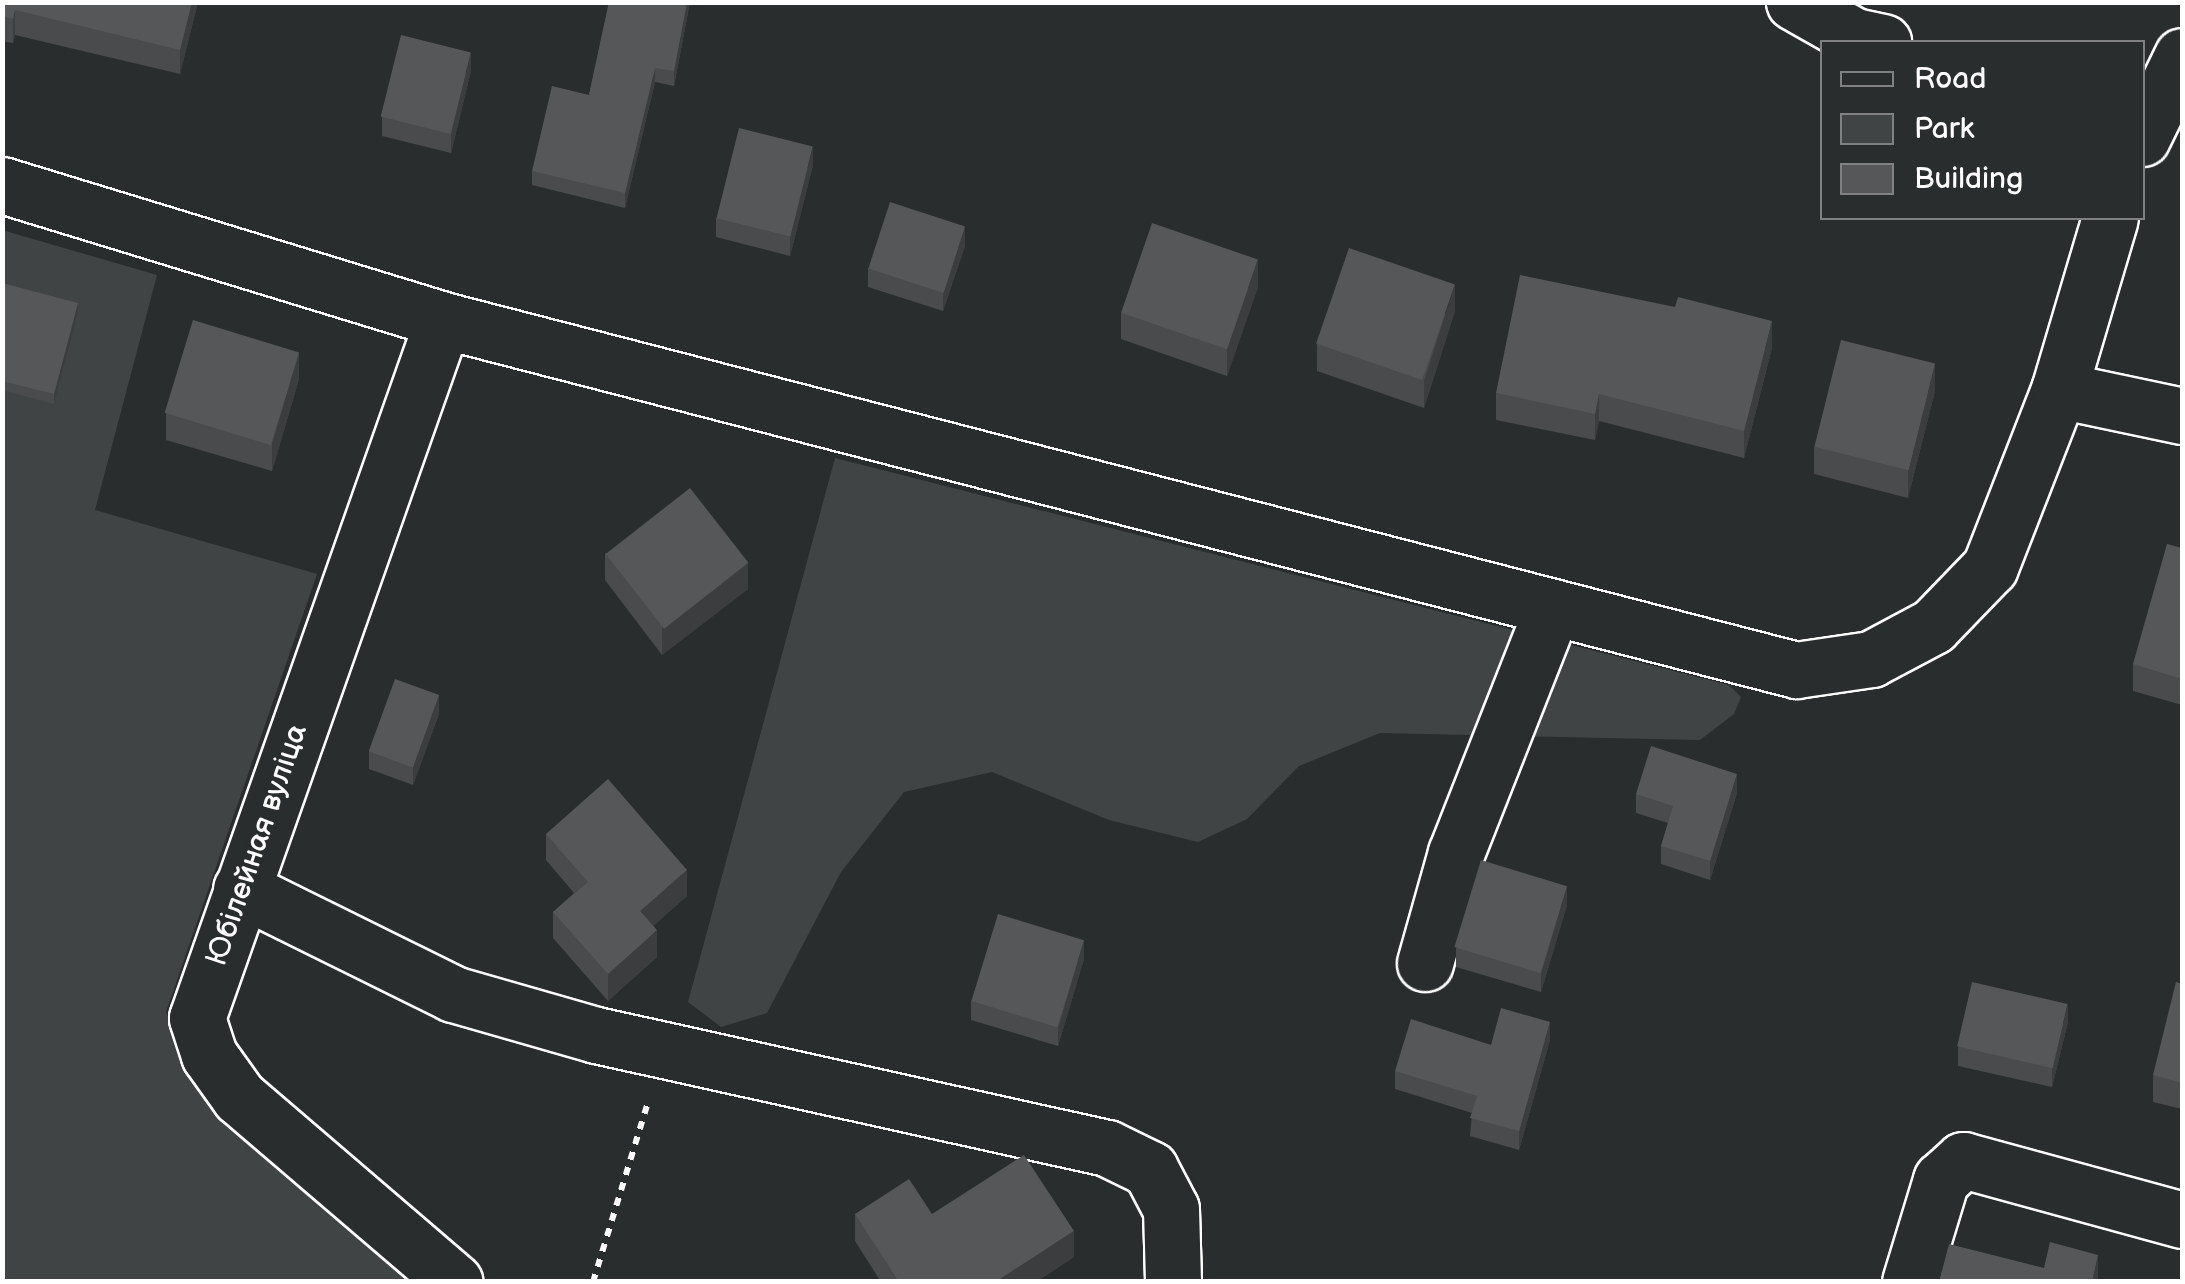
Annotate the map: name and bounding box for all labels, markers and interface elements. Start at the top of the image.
legend [1820,40,2145,220]
text: Road [1914,61,1987,97]
text: Park [1914,111,1974,147]
text: Building [1914,161,2023,197]
street label: Юбілейная вуліца [199,720,315,970]

